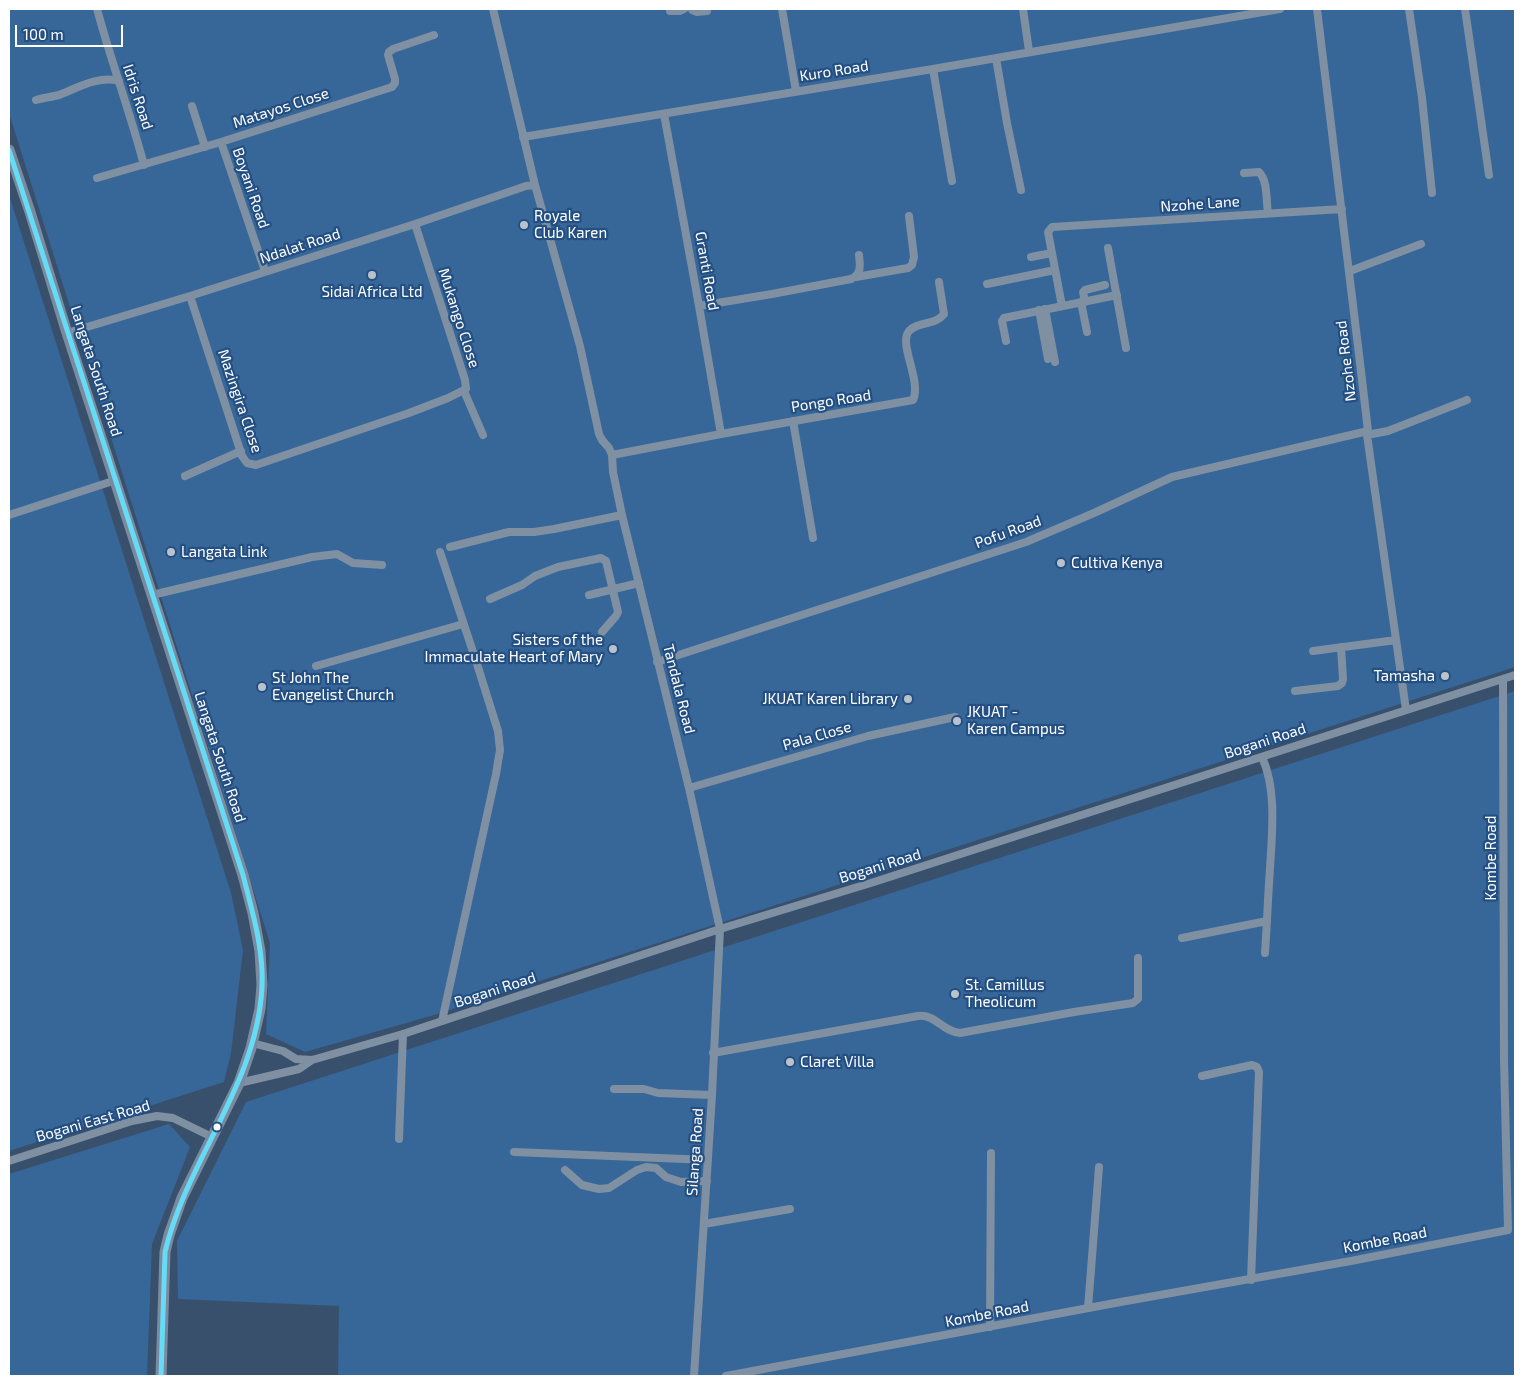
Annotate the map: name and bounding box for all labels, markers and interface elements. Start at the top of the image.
scale bar [18,15,125,47]
text: 100 m [23,25,64,43]
street label: Kuro Road [798,57,870,85]
street label: Idris Road [119,62,157,132]
street label: Matayos Close [231,84,331,132]
street label: Boyani Road [229,145,273,231]
street label: Nzohe Lane [1160,192,1240,216]
place label: Royale Club Karen [534,207,607,242]
marker: Royale Club Karen [518,219,530,231]
street label: Ndalat Road [257,225,343,267]
street label: Granti Road [691,230,723,312]
street label: Mukango Close [434,266,484,370]
marker: Sidai Africa Ltd [366,269,378,281]
place label: Sidai Africa Ltd [321,283,423,301]
street label: Langata South Road [66,303,126,439]
street label: Nzohe Road [1332,320,1360,402]
street label: Mazingira Close [214,347,266,455]
street label: Pongo Road [790,386,872,416]
street label: Pofu Road [972,512,1044,552]
place label: Langata Link [181,543,267,561]
marker: Langata Link [165,546,177,558]
place label: Cultiva Kenya [1071,554,1163,572]
marker: Cultiva Kenya [1055,557,1067,569]
place label: Sisters of the Immaculate Heart of Mary [425,631,603,666]
street label: Tandala Road [659,642,699,736]
marker: Sisters of the Immaculate Heart of Mary [607,643,619,655]
place label: Tamasha [1374,667,1435,685]
place label: St John The Evangelist Church [272,669,394,704]
marker: Tamasha [1439,670,1451,682]
marker: St John The Evangelist Church [256,681,268,693]
street label: Langata South Road [190,689,250,825]
place label: JKUAT Karen Library [762,690,898,708]
marker: JKUAT Karen Library [902,693,914,705]
place label: JKUAT - Karen Campus [967,703,1065,738]
marker: JKUAT - Karen Campus [951,715,963,727]
street label: Pala Close [781,718,853,754]
street label: Bogani Road [1222,719,1308,763]
street label: Kombe Road [1482,816,1500,900]
street label: Bogani Road [837,845,923,887]
street label: Bogani Road [452,968,538,1012]
place label: St. Camillus Theolicum [965,976,1045,1011]
marker: St. Camillus Theolicum [949,988,961,1000]
place label: Claret Villa [800,1053,874,1071]
marker: Claret Villa [784,1056,796,1068]
street label: Bogani East Road [34,1096,152,1146]
street label: Silanga Road [683,1107,707,1197]
unlabelled marker [212,1122,222,1132]
street label: Kombe Road [1342,1223,1428,1257]
street label: Kombe Road [944,1297,1030,1331]

